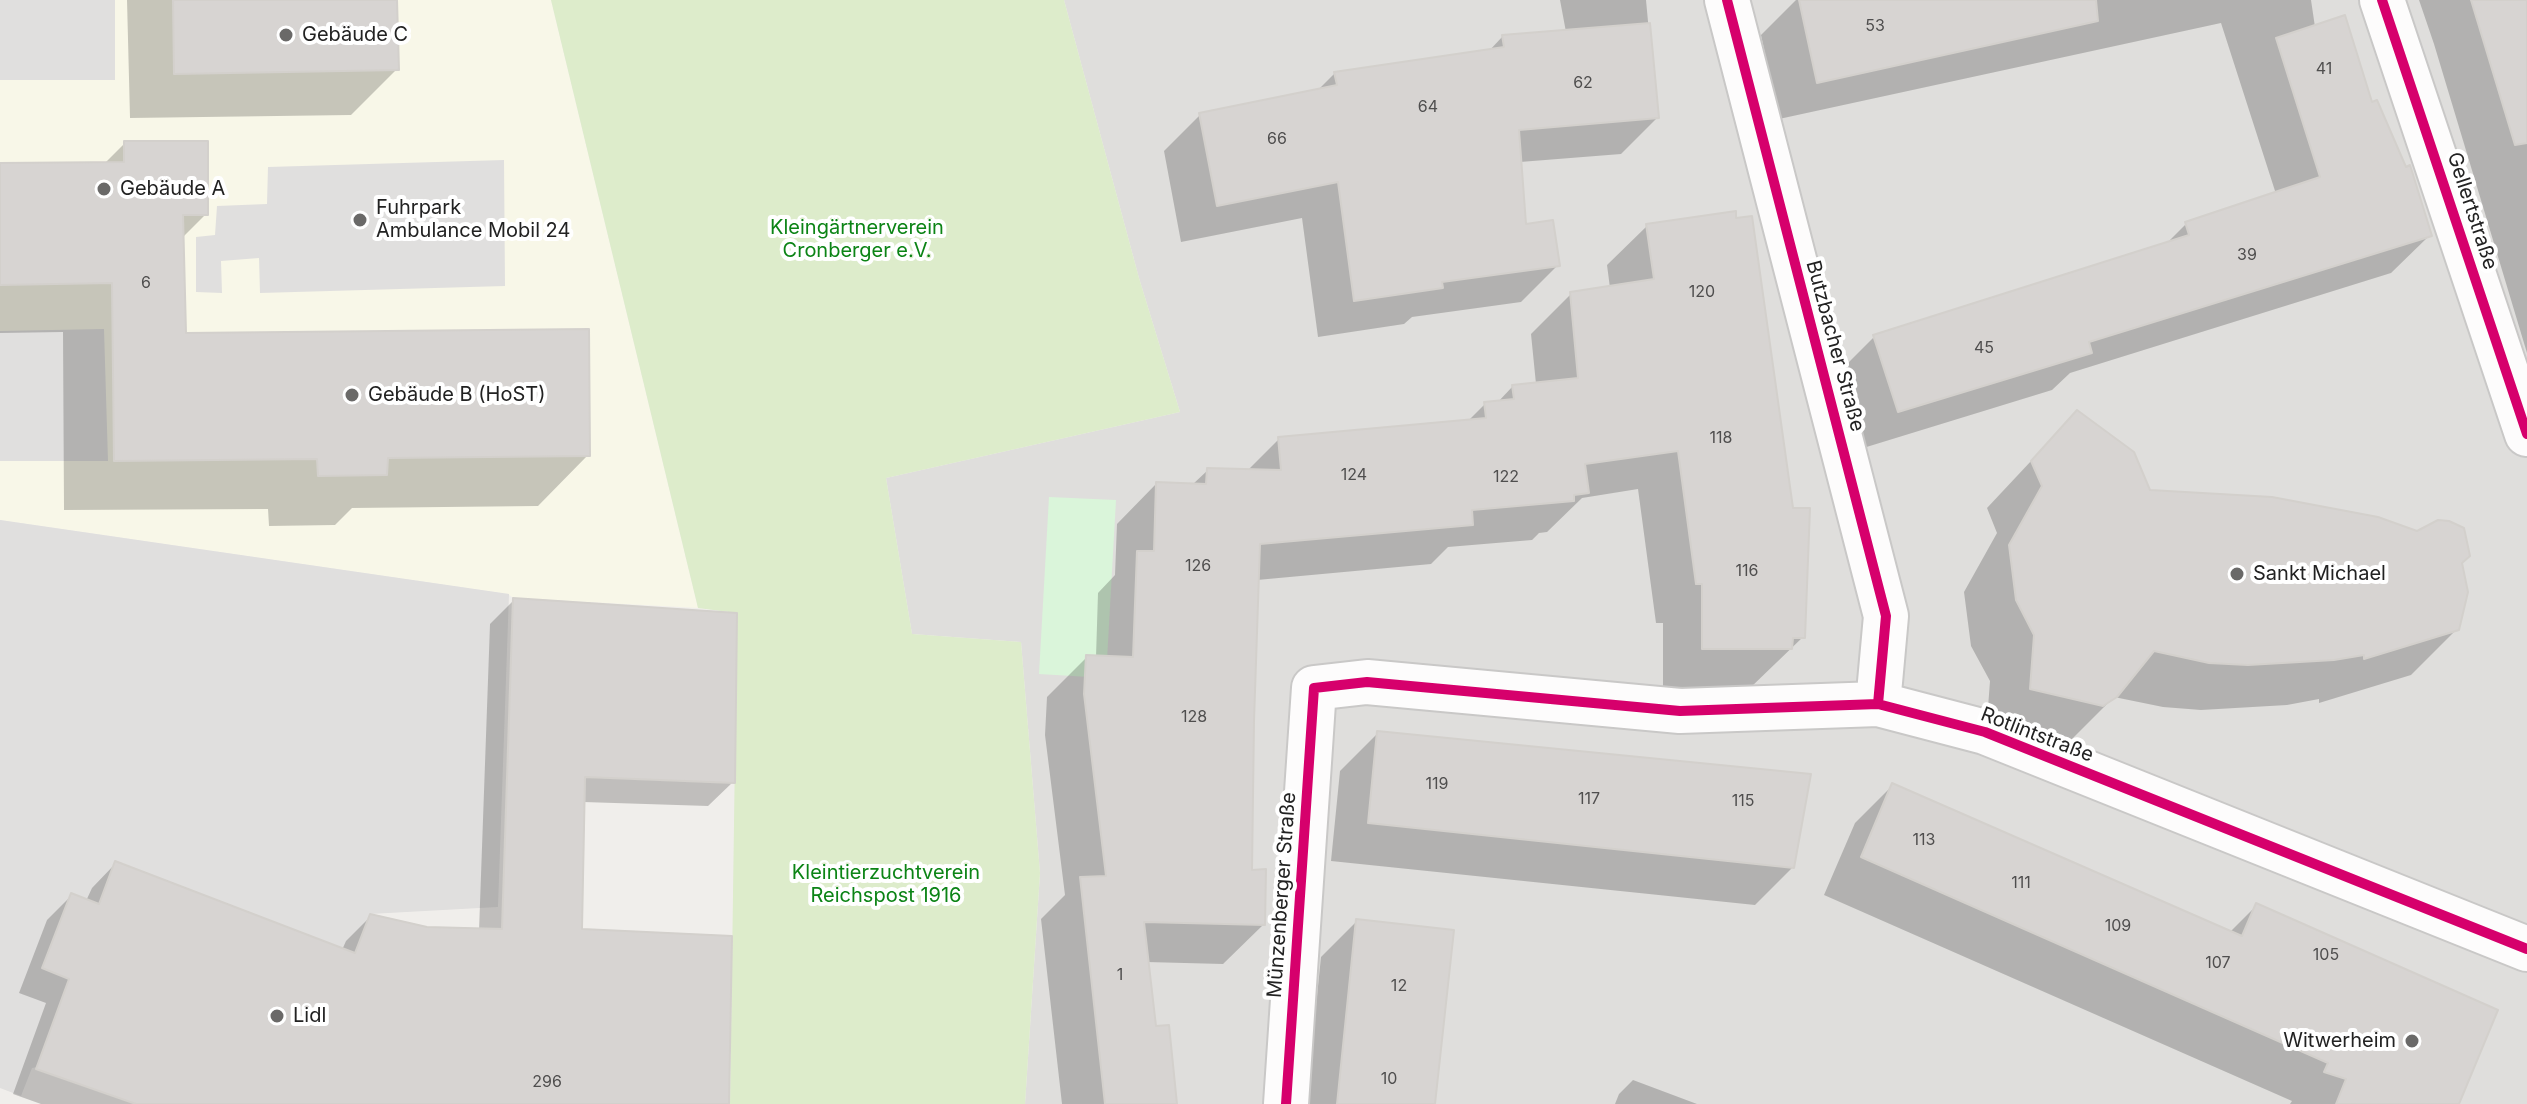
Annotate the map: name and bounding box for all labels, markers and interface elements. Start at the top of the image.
house number: 53 [1865,16,1885,36]
place label: Gebäude C [302,23,408,47]
marker: Gebäude C [277,26,295,44]
house number: 41 [2316,59,2332,79]
house number: 62 [1573,73,1593,93]
house number: 64 [1418,97,1438,117]
house number: 66 [1267,129,1287,149]
street label: Gellertstraße [2442,149,2502,273]
place label: Gebäude A [120,177,225,201]
marker: Gebäude A [95,180,113,198]
place label: Fuhrpark Ambulance Mobil 24 [376,196,570,243]
marker: Fuhrpark Ambulance Mobil 24 [351,211,369,229]
park label: Kleingärtnerverein Cronberger e.V. [770,216,944,263]
house number: 39 [2237,245,2257,265]
street label: Butzbacher Straße [1801,258,1869,434]
house number: 6 [141,273,151,293]
house number: 120 [1689,282,1715,302]
house number: 45 [1974,338,1994,358]
place label: Gebäude B (HoST) [368,383,546,407]
marker: Gebäude B (HoST) [343,386,361,404]
house number: 118 [1710,428,1732,448]
house number: 124 [1341,465,1367,485]
house number: 122 [1493,467,1519,487]
house number: 126 [1185,556,1211,576]
house number: 116 [1736,561,1758,581]
place label: Sankt Michael [2253,562,2386,586]
marker: Sankt Michael [2228,565,2246,583]
street label: Rotlintstraße [1977,703,2097,767]
house number: 128 [1181,707,1207,727]
house number: 119 [1426,774,1448,794]
house number: 117 [1578,789,1600,809]
street label: Münzenberger Straße [1263,791,1301,999]
house number: 115 [1732,791,1754,811]
house number: 113 [1913,830,1935,850]
park label: Kleintierzuchtverein Reichspost 1916 [792,861,980,908]
house number: 111 [2011,873,2031,893]
house number: 109 [2105,916,2131,936]
house number: 105 [2313,945,2339,965]
house number: 107 [2205,953,2231,973]
house number: 1 [1117,965,1123,985]
house number: 12 [1391,976,1407,996]
place label: Lidl [293,1004,326,1028]
marker: Lidl [268,1007,286,1025]
place label: Witwerheim [2283,1029,2396,1053]
marker: Witwerheim [2403,1032,2421,1050]
house number: 10 [1381,1069,1397,1089]
house number: 296 [532,1072,562,1092]

